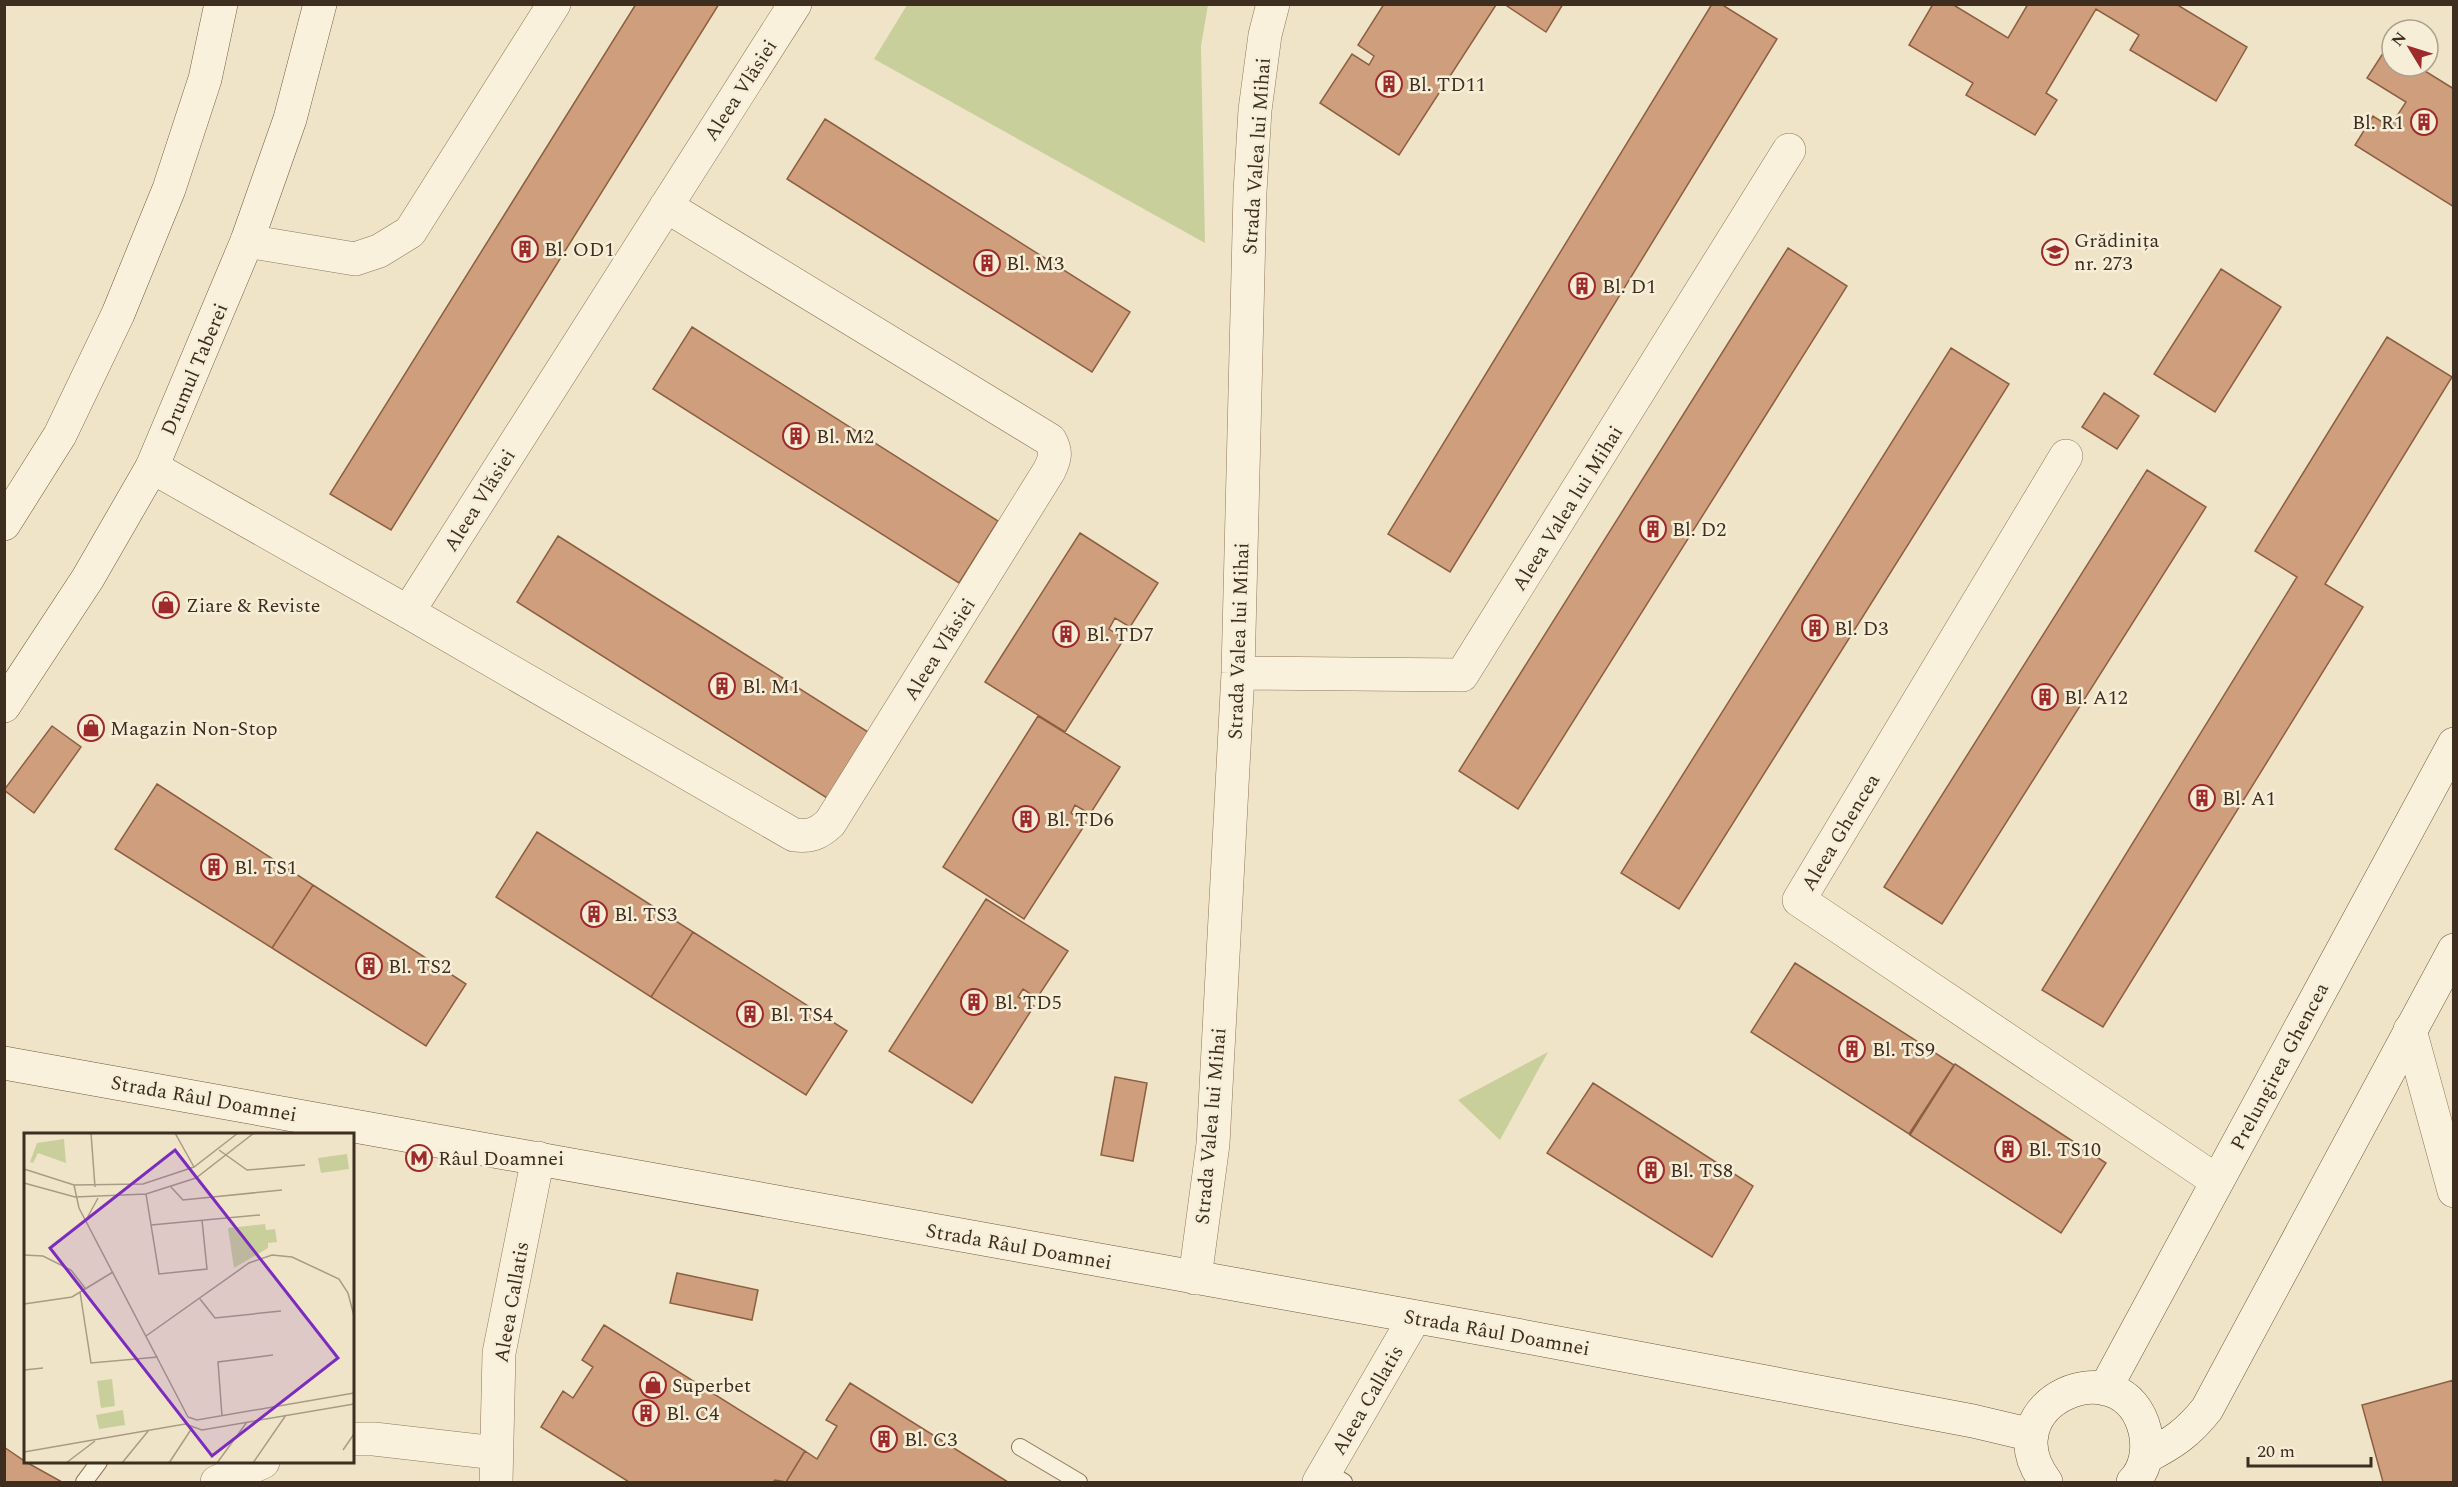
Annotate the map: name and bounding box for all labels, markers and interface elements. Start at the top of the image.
north arrow [2380,18,2440,78]
text: N [2385,27,2412,52]
street label: Aleea Vlăsiei [697,34,785,147]
street label: Strada Valea lui Mihai [1235,57,1279,256]
building icon: Bl. TD11 [1374,69,1404,99]
place label: Bl. TD11 [1408,70,1486,100]
building icon: Bl. R1 [2409,107,2439,137]
place label: Bl. R1 [2352,108,2404,138]
place label: Grădinița nr. 273 [2074,226,2160,279]
building icon: Bl. OD1 [510,234,540,264]
place label: Bl. OD1 [544,235,614,265]
school or university icon: Grădinița nr. 273 [2040,237,2070,267]
building icon: Bl. M3 [972,248,1002,278]
place label: Bl. M3 [1006,249,1064,279]
building icon: Bl. D1 [1567,271,1597,301]
place label: Bl. D1 [1602,272,1656,302]
street label: Drumul Taberei [154,299,236,440]
street label: Aleea Valea lui Mihai [1505,420,1631,597]
building icon: Bl. M2 [781,421,811,451]
place label: Bl. M2 [816,422,874,452]
street label: Aleea Vlăsiei [436,443,523,558]
building icon: Bl. D2 [1638,514,1668,544]
place label: Bl. D2 [1672,515,1726,545]
street label: Strada Valea lui Mihai [1221,542,1257,740]
shop icon: Ziare & Reviste [151,590,181,620]
place label: Ziare & Reviste [186,591,320,621]
street label: Aleea Vlăsiei [896,592,983,707]
building icon: Bl. D3 [1800,613,1830,643]
place label: Bl. D3 [1834,614,1888,644]
building icon: Bl. TD7 [1051,619,1081,649]
place label: Bl. TD7 [1086,620,1154,650]
building icon: Bl. M1 [707,671,737,701]
place label: Bl. M1 [742,672,800,702]
building icon: Bl. A12 [2030,682,2060,712]
place label: Bl. A12 [2064,683,2128,713]
shop icon: Magazin Non-Stop [76,713,106,743]
place label: Magazin Non-Stop [110,714,278,744]
street label: Aleea Ghencea [1794,768,1888,897]
building icon: Bl. A1 [2187,783,2217,813]
place label: Bl. A1 [2222,784,2276,814]
building icon: Bl. TD6 [1011,804,1041,834]
place label: Bl. TD6 [1046,805,1114,835]
building icon: Bl. TS1 [199,852,229,882]
place label: Bl. TS1 [234,853,297,883]
building icon: Bl. TS3 [579,899,609,929]
place label: Bl. TS3 [614,900,677,930]
building icon: Bl. TS2 [354,951,384,981]
place label: Bl. TS2 [388,952,451,982]
street label: Prelungirea Ghencea [2223,977,2337,1156]
building icon: Bl. TD5 [959,987,989,1017]
place label: Bl. TD5 [994,988,1062,1018]
building icon: Bl. TS4 [735,999,765,1029]
place label: Bl. TS4 [770,1000,833,1030]
street label: Strada Valea lui Mihai [1187,1027,1235,1226]
building icon: Bl. TS9 [1837,1034,1867,1064]
place label: Bl. TS9 [1872,1035,1935,1065]
street label: Strada Râul Doamnei [109,1068,299,1130]
inset map [24,1133,354,1463]
building icon: Bl. TS10 [1993,1134,2023,1164]
place label: Bl. TS10 [2028,1135,2101,1165]
metro station icon: Râul Doamnei [404,1143,434,1173]
place label: Râul Doamnei [438,1144,564,1174]
building icon: Bl. TS8 [1636,1155,1666,1185]
place label: Bl. TS8 [1670,1156,1733,1186]
street label: Strada Râul Doamnei [924,1216,1114,1278]
street label: Aleea Callatis [487,1239,537,1365]
street label: Strada Râul Doamnei [1402,1302,1592,1364]
street label: Aleea Callatis [1324,1340,1412,1461]
shop icon: Superbet [638,1370,668,1400]
place label: Superbet [672,1371,751,1401]
building icon: Bl. C4 [631,1398,661,1428]
place label: Bl. C4 [666,1399,719,1429]
building icon: Bl. C3 [869,1424,899,1454]
place label: Bl. C3 [904,1425,957,1455]
scale bar [2248,1430,2371,1468]
text: 20 m [2257,1438,2295,1465]

